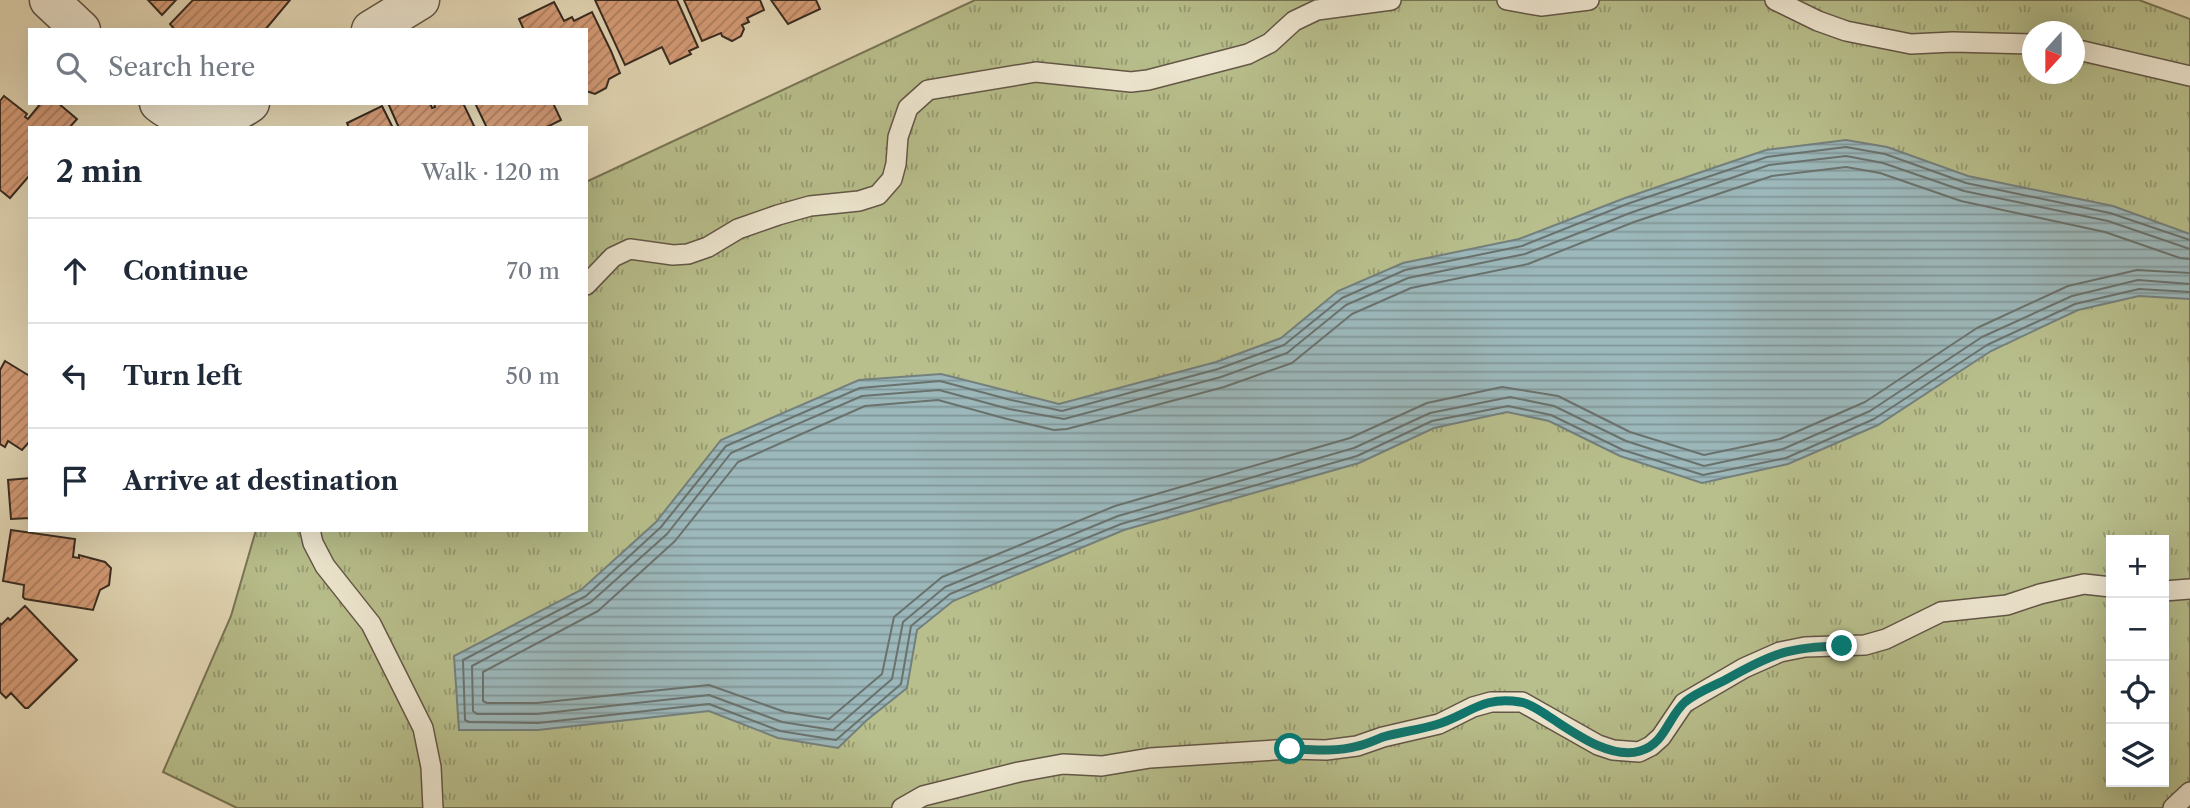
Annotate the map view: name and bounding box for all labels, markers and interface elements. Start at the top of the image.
north arrow [2022,21,2085,84]
search box [28,28,588,105]
icon: search [52,48,90,86]
text: Search here [108,51,255,83]
text: 2 min [56,153,142,190]
text: Walk · 120 m [421,158,560,186]
icon: ahead [56,252,94,290]
text: Continue [123,255,248,287]
text: 70 m [507,257,560,285]
icon: left [56,357,94,395]
text: Turn left [123,360,242,392]
text: 50 m [505,362,560,390]
icon: arrive [56,462,94,500]
text: Arrive at destination [123,465,398,497]
map controls [2106,535,2169,787]
button: + [2106,535,2169,598]
button: − [2106,598,2169,661]
route end [1826,630,1857,661]
button: locate [2106,661,2169,724]
button: layers [2106,724,2169,787]
route start [1274,733,1305,764]

